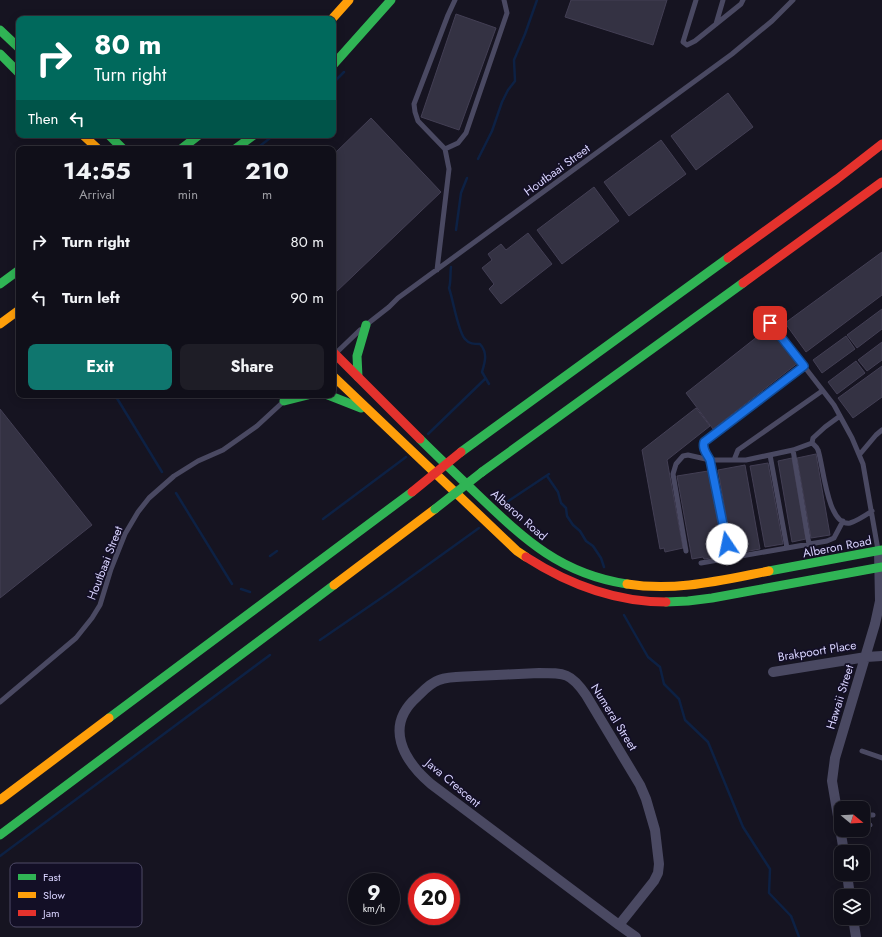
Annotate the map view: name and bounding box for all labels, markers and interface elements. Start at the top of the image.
text: 80 m [94,24,161,65]
icon: right [28,32,80,84]
text: Turn right [94,62,166,88]
text: Then [28,108,58,130]
icon: left [66,108,88,130]
street label: Houtbaai Street [520,140,594,200]
text: 14:55 [63,153,131,188]
text: 1 [182,153,194,188]
text: 210 [245,153,289,188]
text: Arrival [79,185,115,204]
text: min [178,185,198,204]
text: m [262,185,272,204]
icon: right [28,231,50,253]
text: Turn right [62,231,130,253]
text: 80 m [291,231,324,253]
icon: left [28,287,50,309]
text: Turn left [62,287,120,309]
text: 90 m [290,287,324,309]
pin [753,306,787,340]
icon: arrive [759,312,781,334]
button: Exit [28,344,172,390]
button: Share [180,344,324,390]
street label: Alberon Road [487,485,551,545]
street label: Houtbaai Street [83,523,127,603]
position arrow [706,523,748,565]
street label: Alberon Road [801,531,873,563]
street label: Brakpoort Place [776,636,858,666]
street label: Hawaii Street [822,662,858,732]
street label: Numeral Street [586,680,642,754]
street label: Java Crescent [420,753,485,812]
north arrow [834,801,870,837]
map controls [834,801,870,925]
button: sound [834,845,870,881]
legend [10,863,142,927]
text: Fast [43,869,61,885]
speed limit sign: 20 [408,873,460,925]
text: 9 [367,879,381,908]
text: Slow [43,887,65,903]
button: layers [834,889,870,925]
text: km/h [363,901,385,916]
text: Jam [41,905,60,921]

